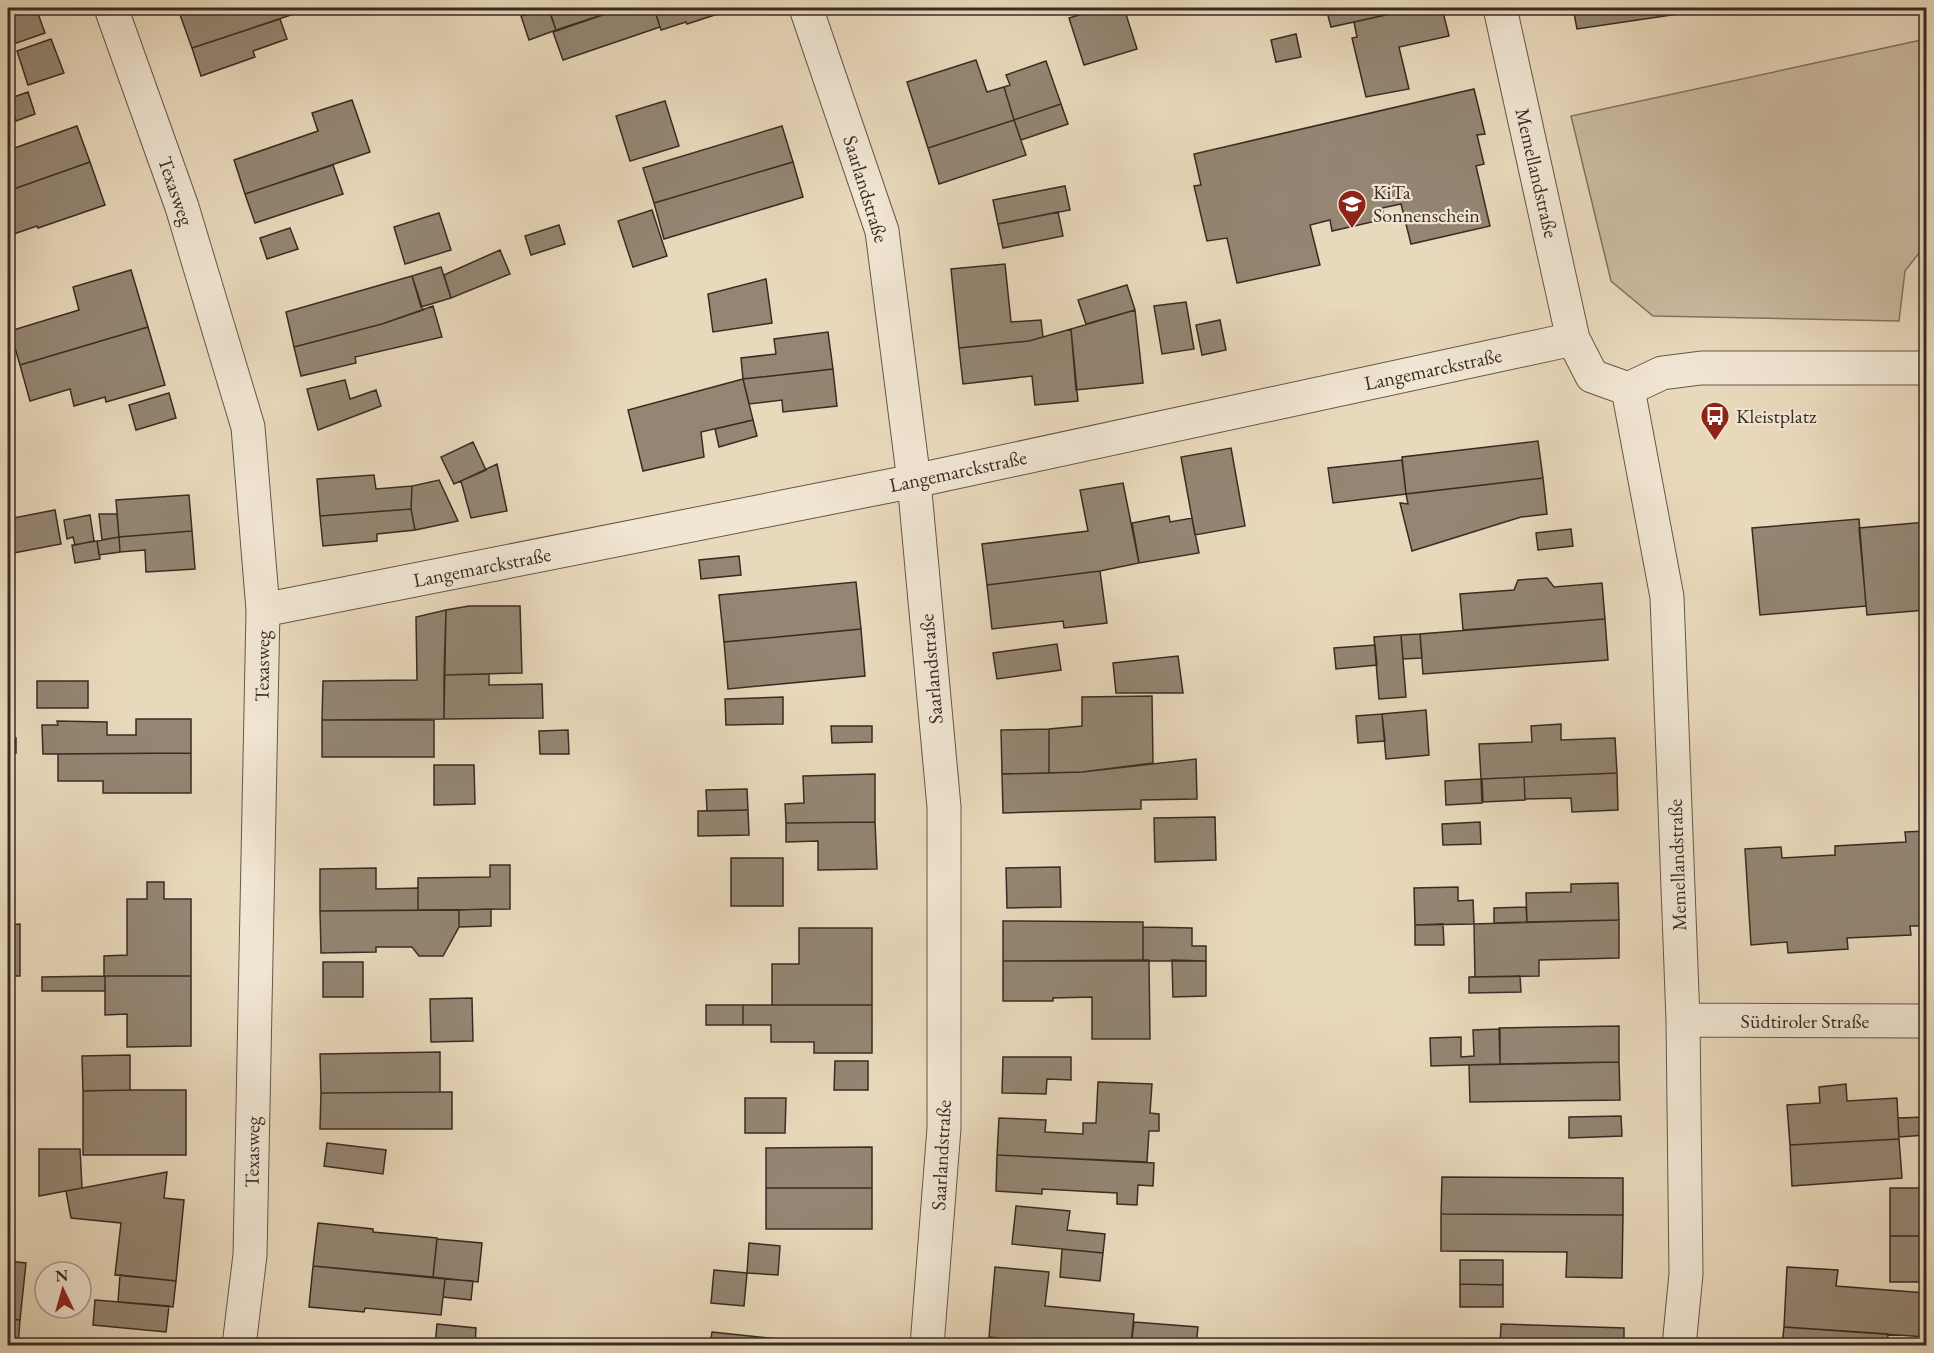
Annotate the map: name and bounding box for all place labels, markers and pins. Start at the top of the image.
place label: KiTa Sonnenschein [1373,179,1480,228]
school or university icon: KiTa Sonnenschein [1336,188,1368,230]
bus stop icon: Kleistplatz [1699,400,1731,442]
place label: Kleistplatz [1736,403,1817,429]

